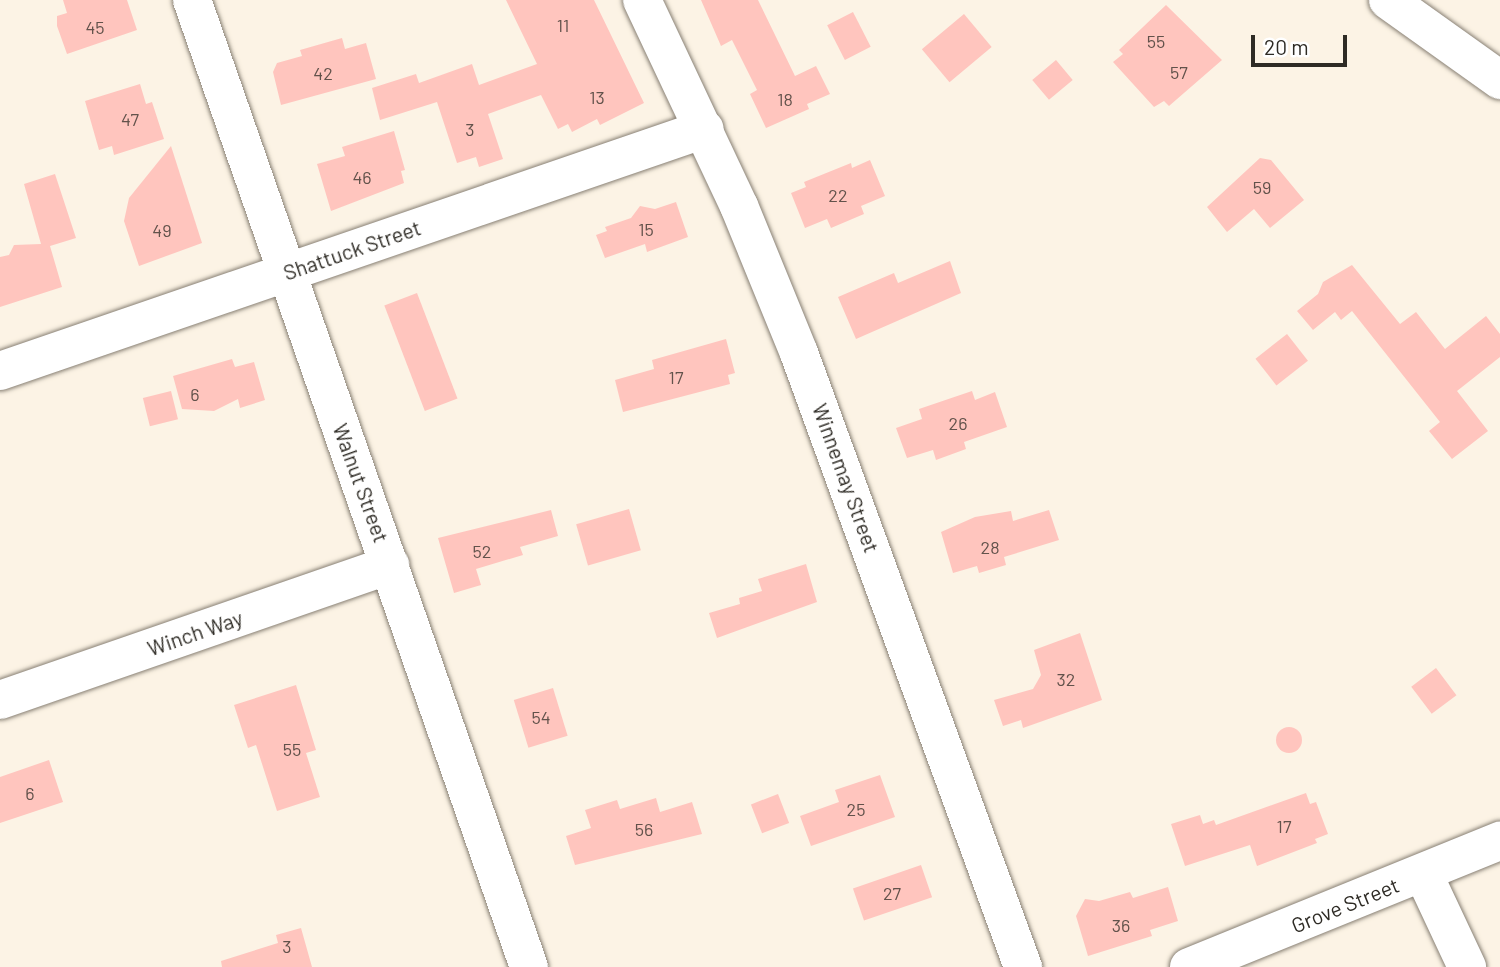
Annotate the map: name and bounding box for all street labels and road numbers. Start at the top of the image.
street label: Shattuck Street [280,215,424,285]
street label: Winnemay Street [807,400,885,556]
street label: Walnut Street [328,420,394,546]
street label: Winch Way [144,605,246,661]
street label: Grove Street [1288,872,1402,938]

